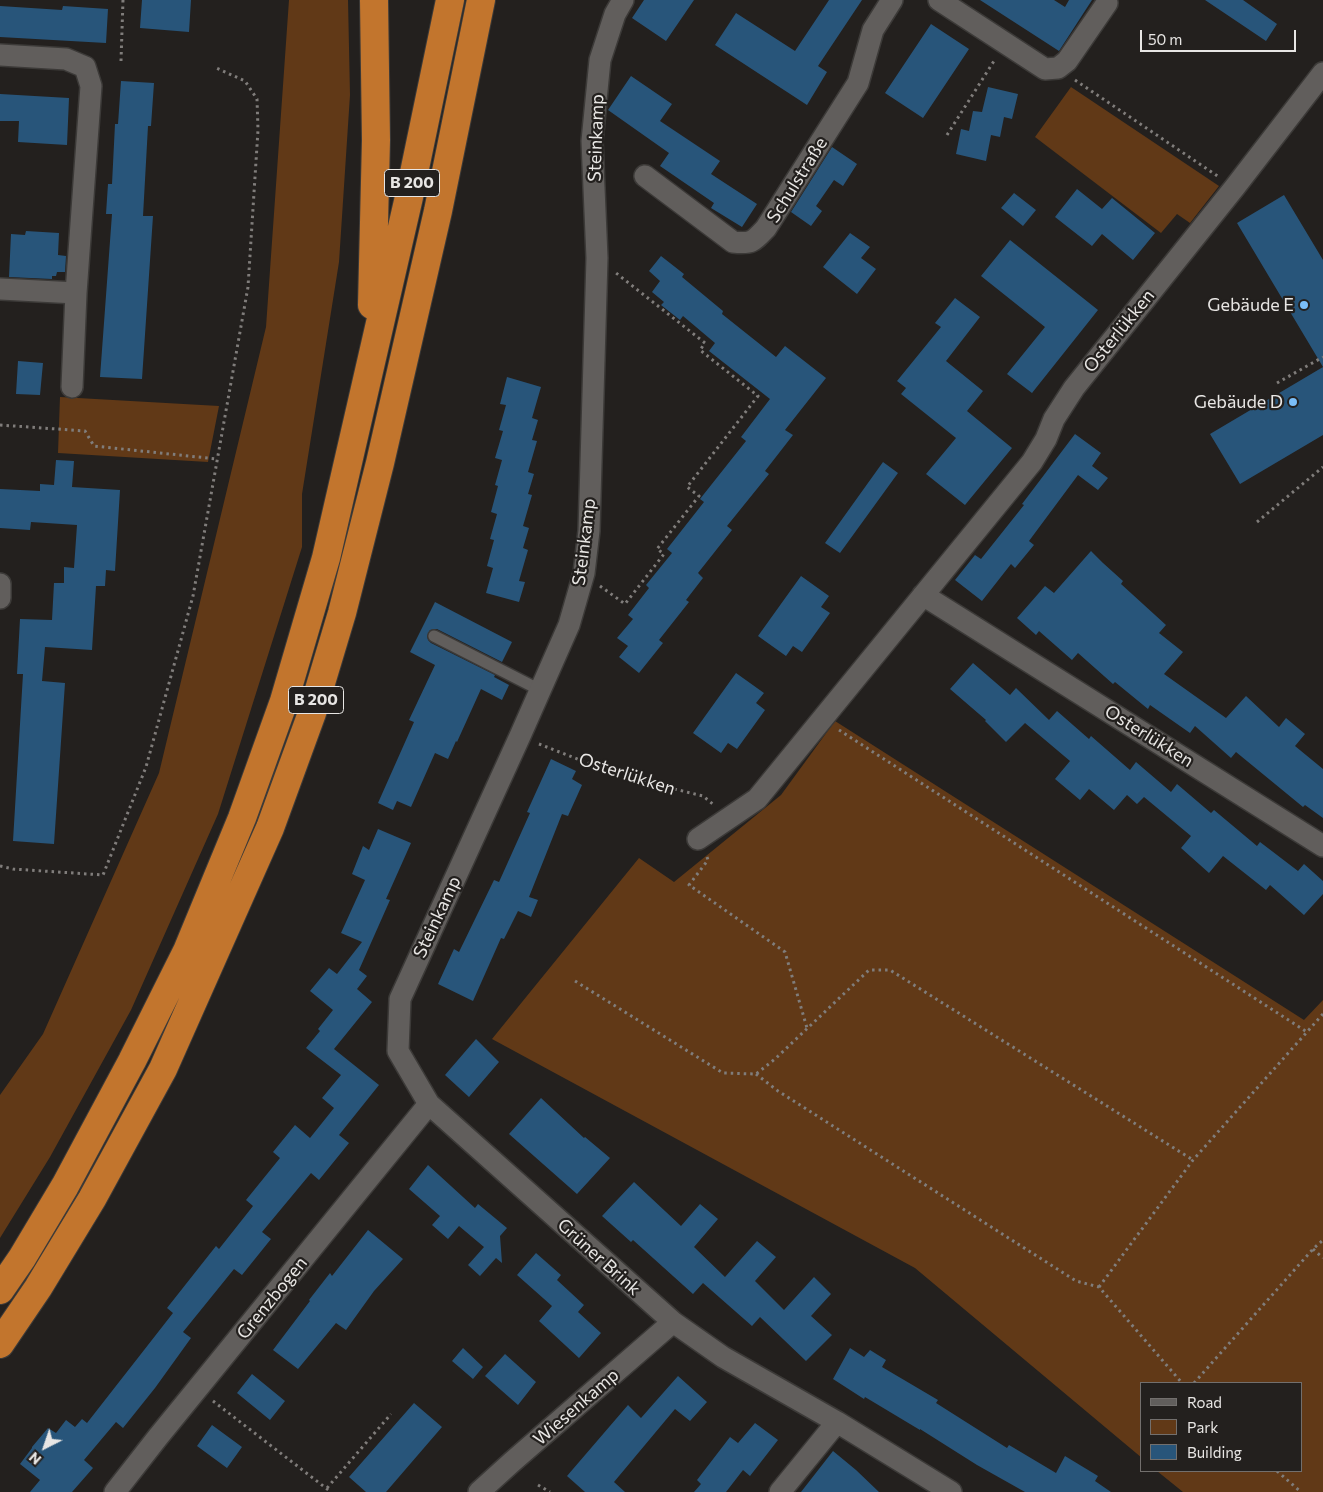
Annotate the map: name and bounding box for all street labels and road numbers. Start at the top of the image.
street label: Steinkamp [584,94,608,182]
street label: Schulstraße [762,133,832,227]
road number: B 200 [384,170,440,197]
street label: Osterlükken [1079,285,1159,377]
street label: Steinkamp [568,497,600,587]
road number: B 200 [288,686,344,714]
street label: Osterlükken [1101,700,1197,772]
street label: Osterlükken [576,748,678,800]
street label: Steinkamp [409,873,465,961]
street label: Grüner Brink [553,1214,645,1300]
street label: Grenzbogen [232,1252,312,1344]
street label: Wiesenkamp [529,1364,623,1450]

